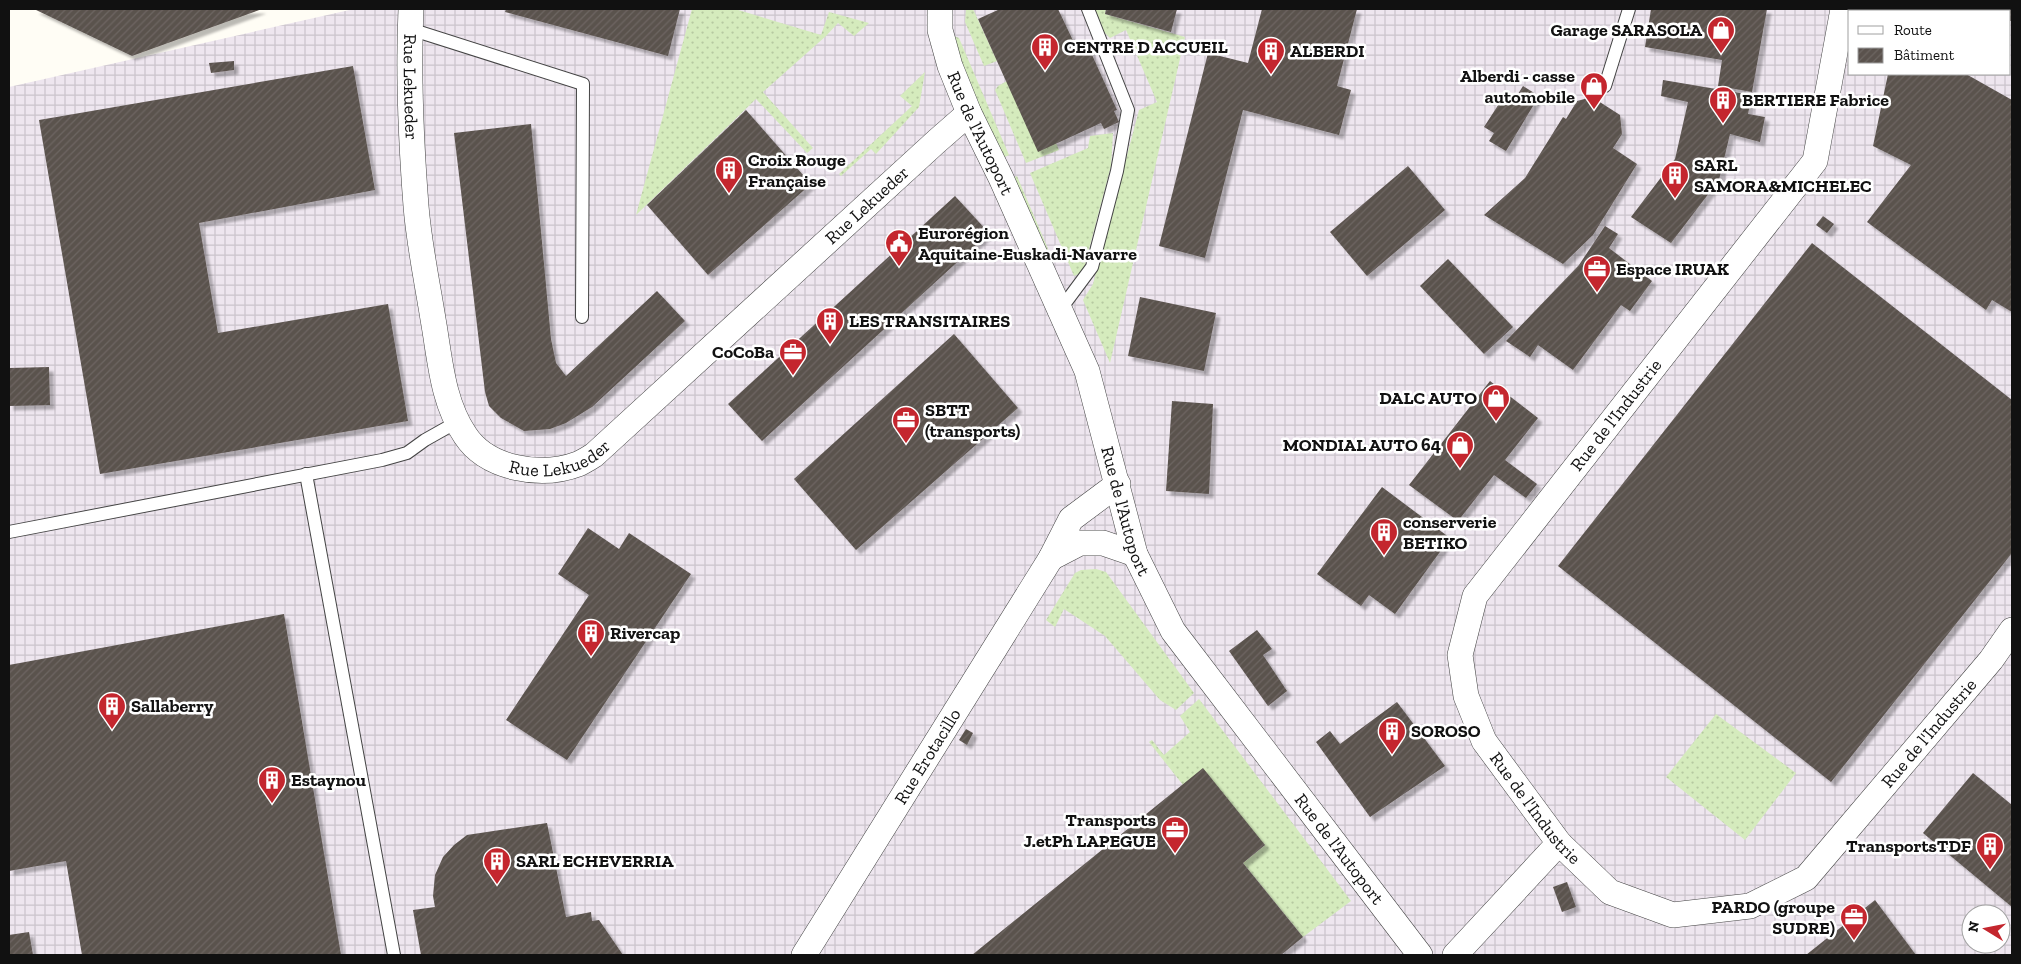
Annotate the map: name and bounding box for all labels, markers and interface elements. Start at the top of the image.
legend [1848,10,2011,75]
shop icon: Garage SARASOLA [1706,15,1736,54]
place label: Garage SARASOLA [1550,19,1703,41]
text: Route [1894,21,1932,39]
building icon: CENTRE D ACCUEIL [1030,32,1060,71]
street label: Rue Lekueder [399,34,423,140]
place label: CENTRE D ACCUEIL [1064,36,1228,58]
building icon: ALBERDI [1256,36,1286,75]
place label: ALBERDI [1290,40,1364,62]
text: Bâtiment [1894,46,1955,64]
place label: Alberdi - casse automobile [1460,65,1575,108]
street label: Rue de l'Autoport [942,68,1018,199]
shop icon: Alberdi - casse automobile [1579,71,1609,110]
building icon: BERTIERE Fabrice [1708,85,1738,124]
place label: BERTIERE Fabrice [1742,89,1889,111]
place label: Croix Rouge Française [748,149,846,192]
place label: SARL SAMORA&MICHELEC [1694,154,1872,197]
building icon: Croix Rouge Française [714,155,744,194]
building icon: SARL SAMORA&MICHELEC [1660,160,1690,199]
street label: Rue Lekueder [820,161,913,249]
place label: Eurorégion Aquitaine-Euskadi-Navarre [918,222,1137,265]
public building icon: Eurorégion Aquitaine-Euskadi-Navarre [884,228,914,267]
office icon: Espace IRUAK [1582,254,1612,293]
place label: Espace IRUAK [1616,258,1729,280]
building icon: LES TRANSITAIRES [815,306,845,345]
place label: LES TRANSITAIRES [849,310,1010,332]
office icon: CoCoBa [778,337,808,376]
place label: CoCoBa [712,341,774,363]
street label: Rue de l'Industrie [1565,355,1667,475]
shop icon: DALC AUTO [1481,383,1511,422]
place label: DALC AUTO [1379,387,1477,409]
place label: SBTT (transports) [925,399,1020,442]
office icon: SBTT (transports) [891,405,921,444]
shop icon: MONDIAL AUTO 64 [1445,430,1475,469]
place label: MONDIAL AUTO 64 [1283,434,1441,456]
street label: Rue Lekueder [507,435,615,481]
street label: Rue de l'Autoport [1096,444,1155,580]
place label: conserverie BETIKO [1403,511,1497,554]
building icon: conserverie BETIKO [1369,517,1399,556]
building icon: Rivercap [576,618,606,657]
place label: Rivercap [610,622,680,644]
street label: Rue de l'Industrie [1877,674,1981,792]
building icon: Sallaberry [97,691,127,730]
place label: Sallaberry [131,695,214,717]
street label: Rue Erotacillo [890,704,966,808]
building icon: SOROSO [1377,716,1407,755]
place label: SOROSO [1411,720,1481,742]
street label: Rue de l'Industrie [1485,748,1585,869]
building icon: Estaynou [257,765,287,804]
place label: Estaynou [291,769,366,791]
street label: Rue de l'Autoport [1290,789,1389,909]
place label: Transports J.etPh LAPEGUE [1023,809,1156,852]
office icon: Transports J.etPh LAPEGUE [1160,815,1190,854]
building icon: TransportsTDF [1975,831,2005,870]
place label: TransportsTDF [1846,835,1971,857]
building icon: SARL ECHEVERRIA [482,846,512,885]
place label: SARL ECHEVERRIA [516,850,674,872]
place label: PARDO (groupe SUDRE) [1711,896,1835,939]
office icon: PARDO (groupe SUDRE) [1839,902,1869,941]
north arrow [1961,904,2011,954]
text: N [1964,920,1983,934]

